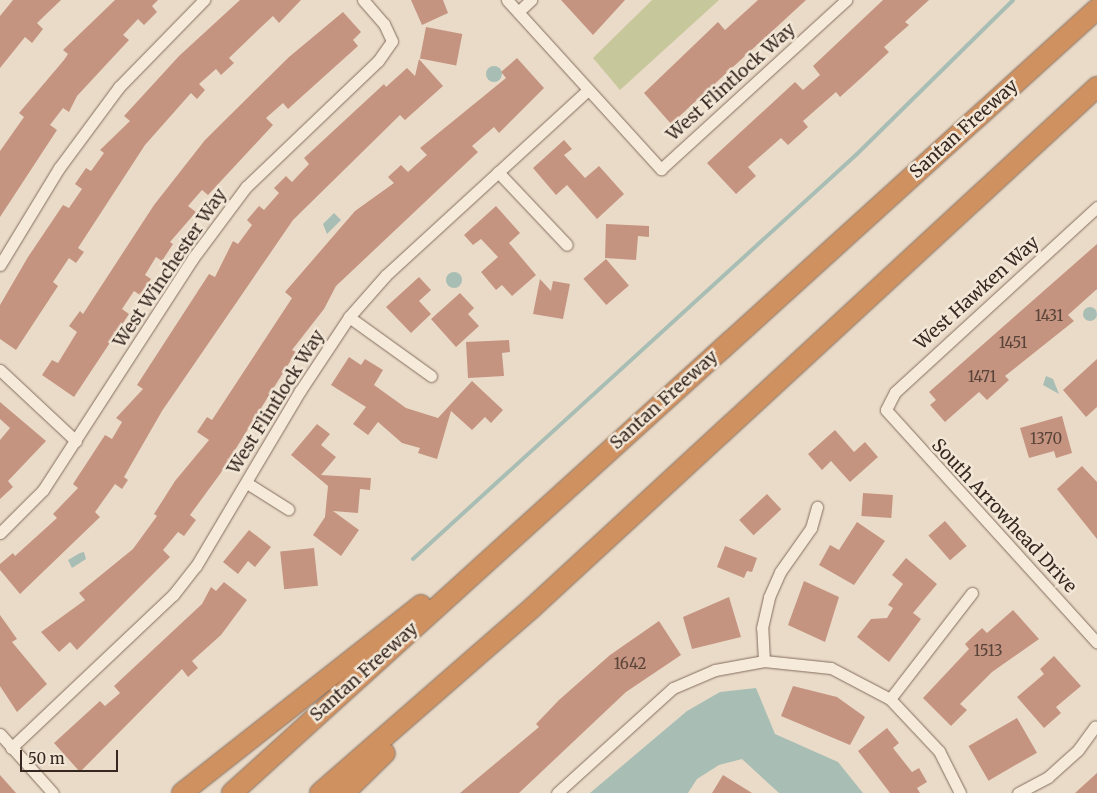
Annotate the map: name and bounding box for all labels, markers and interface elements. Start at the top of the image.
street label: West Flintlock Way [662,18,800,146]
street label: Santan Freeway [906,75,1022,183]
street label: West Winchester Way [109,184,231,352]
street label: West Hawken Way [911,232,1043,354]
house number: 1431 [1035,307,1063,325]
street label: West Flintlock Way [223,326,329,478]
house number: 1451 [999,334,1027,352]
street label: Santan Freeway [606,346,722,454]
house number: 1471 [968,368,996,386]
house number: 1370 [1030,430,1062,448]
street label: South Arrowhead Drive [927,435,1081,597]
street label: Santan Freeway [306,618,422,726]
house number: 1513 [973,642,1003,660]
house number: 1642 [614,655,646,673]
scale bar [22,740,120,772]
text: 50 m [28,749,65,768]

